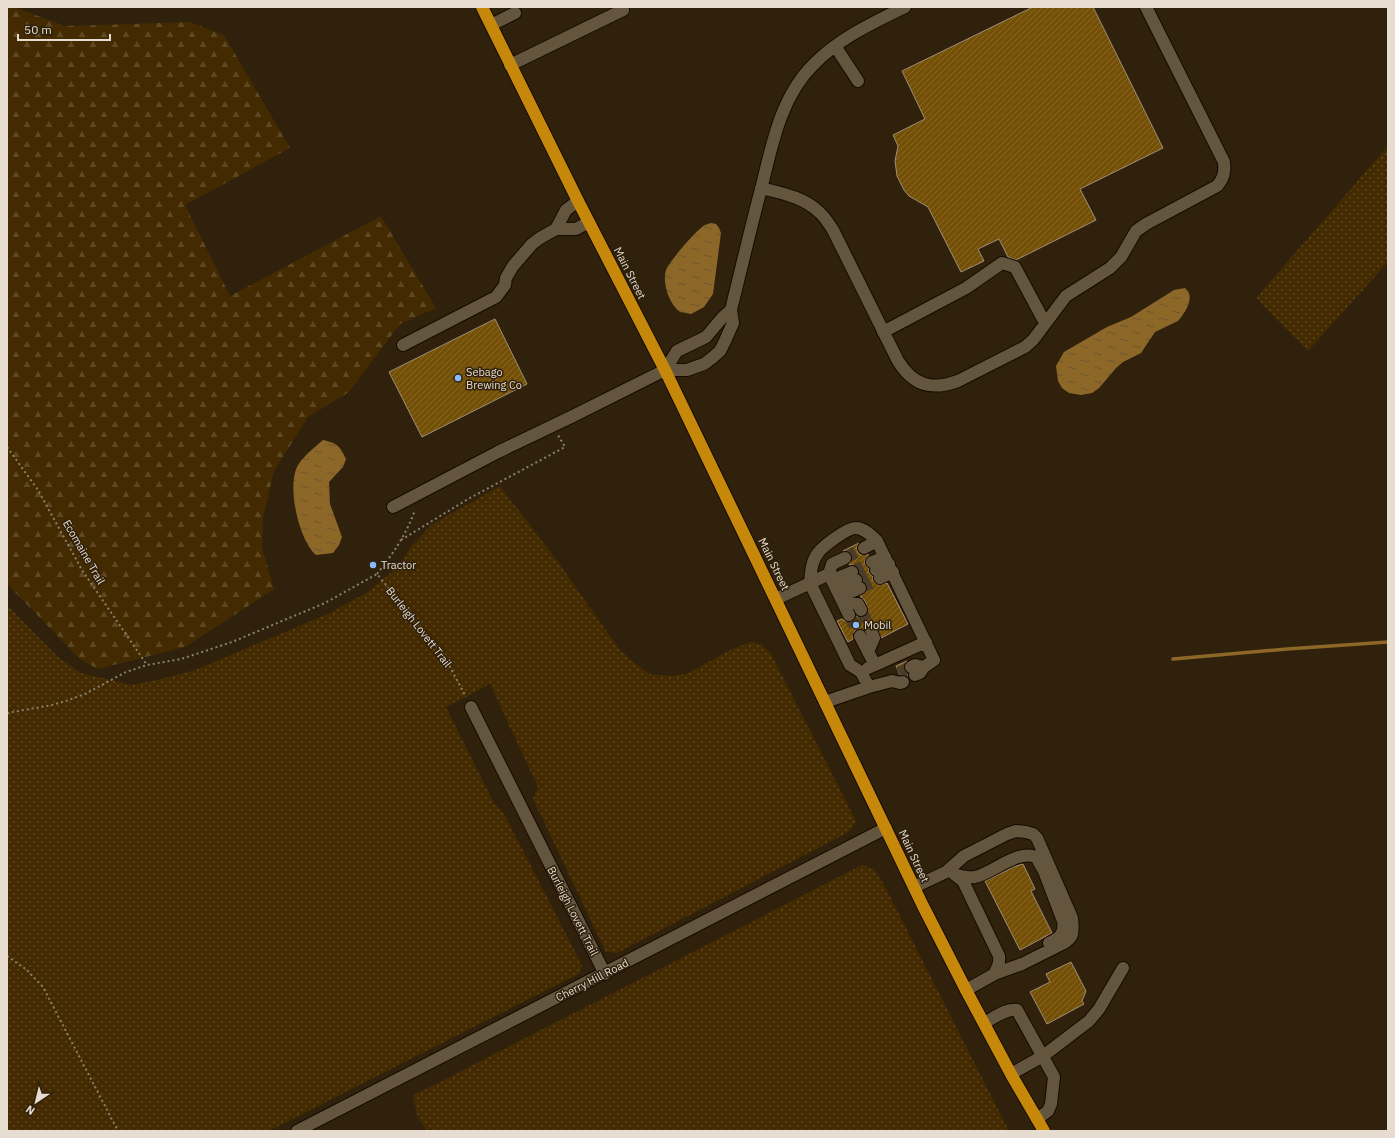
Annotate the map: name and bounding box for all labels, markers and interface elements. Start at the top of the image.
scale bar [18,16,110,42]
text: 50 m [24,22,52,37]
street label: Main Street [611,245,649,302]
place label: Sebago Brewing Co [466,365,522,392]
marker: Sebago Brewing Co [453,373,463,383]
street label: Ecomaine Trail [60,517,108,587]
street label: Main Street [755,536,793,593]
place label: Tractor [381,558,416,572]
marker: Tractor [368,560,378,570]
street label: Burleigh Lovett Trail [383,584,455,670]
place label: Mobil [864,618,891,632]
marker: Mobil [851,620,861,630]
street label: Main Street [896,827,932,885]
street label: Burleigh Lovett Trail [544,864,602,958]
street label: Cherry Hill Road [553,956,631,1004]
north arrow [16,1082,56,1122]
text: N [23,1102,38,1118]

